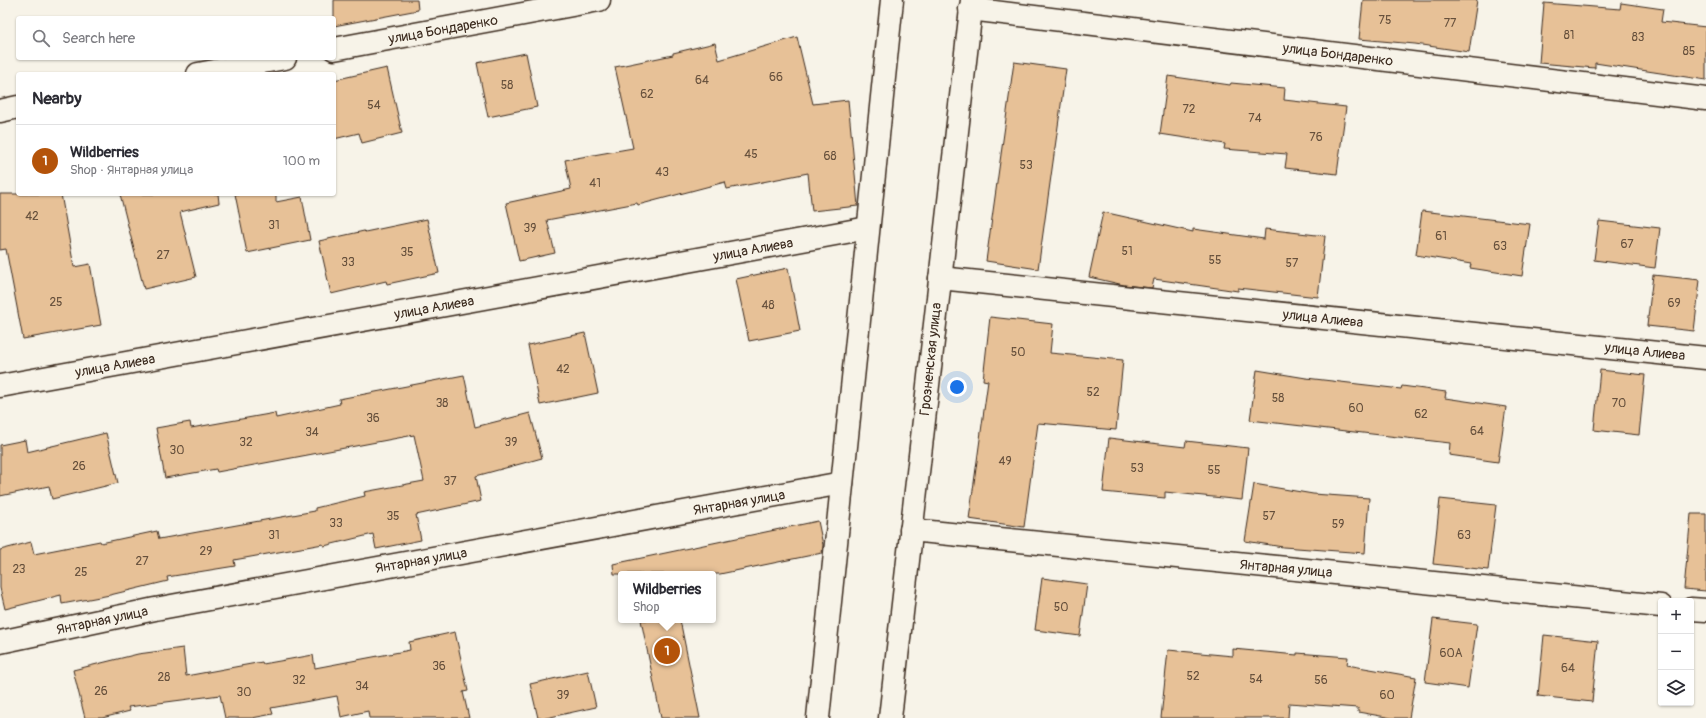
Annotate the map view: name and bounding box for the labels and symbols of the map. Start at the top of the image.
street label: улица Бондаренко [386,11,500,48]
house number: 75 [1379,13,1391,28]
house number: 77 [1444,16,1457,31]
house number: 81 [1564,28,1574,43]
house number: 83 [1632,30,1645,45]
street label: улица Бондаренко [1281,39,1395,70]
house number: 85 [1683,44,1695,59]
house number: 66 [769,70,783,85]
house number: 64 [695,73,709,88]
house number: 58 [501,78,513,93]
house number: 62 [640,87,654,102]
house number: 54 [367,98,381,113]
house number: 72 [1182,102,1196,117]
house number: 74 [1248,111,1262,126]
house number: 76 [1309,130,1323,145]
house number: 45 [744,147,758,162]
house number: 68 [823,149,837,164]
house number: 53 [1019,158,1033,173]
house number: 43 [655,165,669,180]
house number: 41 [589,176,601,191]
house number: 42 [25,209,39,224]
house number: 31 [268,218,280,233]
house number: 39 [524,221,536,236]
house number: 61 [1435,229,1447,244]
street label: улица Алиева [711,234,794,265]
house number: 67 [1620,237,1634,252]
house number: 63 [1493,239,1507,254]
house number: 51 [1121,244,1133,259]
house number: 35 [400,245,414,260]
house number: 27 [156,248,170,263]
house number: 55 [1208,253,1222,268]
house number: 33 [341,255,355,270]
house number: 57 [1286,256,1299,271]
street label: улица Алиева [392,292,475,323]
house number: 25 [49,295,63,310]
house number: 69 [1667,296,1681,311]
house number: 48 [761,298,775,313]
street label: Грозненская улица [916,302,945,417]
street label: улица Алиева [1281,306,1364,331]
street label: улица Алиева [1603,339,1686,364]
house number: 50 [1011,345,1025,360]
street label: улица Алиева [73,350,156,381]
house number: 42 [556,362,570,377]
your location [947,377,967,397]
house number: 52 [1086,385,1100,400]
house number: 58 [1272,391,1284,406]
house number: 38 [436,396,448,411]
house number: 70 [1612,396,1626,411]
house number: 60 [1348,401,1364,416]
house number: 62 [1414,407,1428,422]
house number: 36 [366,411,380,426]
house number: 64 [1470,424,1484,439]
house number: 34 [305,425,319,440]
house number: 32 [239,435,253,450]
house number: 39 [505,435,517,450]
house number: 30 [170,443,184,458]
house number: 49 [998,454,1012,469]
house number: 26 [72,459,86,474]
house number: 53 [1130,461,1144,476]
house number: 55 [1207,463,1221,478]
house number: 37 [443,474,457,489]
street label: Янтарная улица [692,486,786,519]
house number: 35 [386,509,400,524]
house number: 57 [1263,509,1276,524]
house number: 33 [329,516,343,531]
house number: 59 [1332,517,1344,532]
house number: 31 [268,528,280,543]
house number: 63 [1457,528,1471,543]
house number: 29 [200,544,212,559]
street label: Янтарная улица [374,544,468,577]
house number: 27 [135,554,149,569]
street label: Янтарная улица [1239,556,1333,581]
house number: 23 [12,562,26,577]
house number: 25 [74,565,88,580]
house number: 50 [1054,600,1068,615]
street label: Янтарная улица [55,602,149,638]
pin: 1 [654,636,680,666]
house number: 60А [1440,646,1463,661]
house number: 36 [432,659,446,674]
house number: 64 [1561,661,1575,676]
house number: 52 [1186,669,1200,684]
house number: 28 [158,670,170,685]
house number: 54 [1249,672,1263,687]
house number: 32 [292,673,306,688]
house number: 56 [1314,673,1328,688]
house number: 34 [355,679,369,694]
house number: 26 [94,684,108,699]
house number: 30 [237,685,251,700]
house number: 39 [557,688,569,703]
house number: 60 [1379,688,1395,703]

